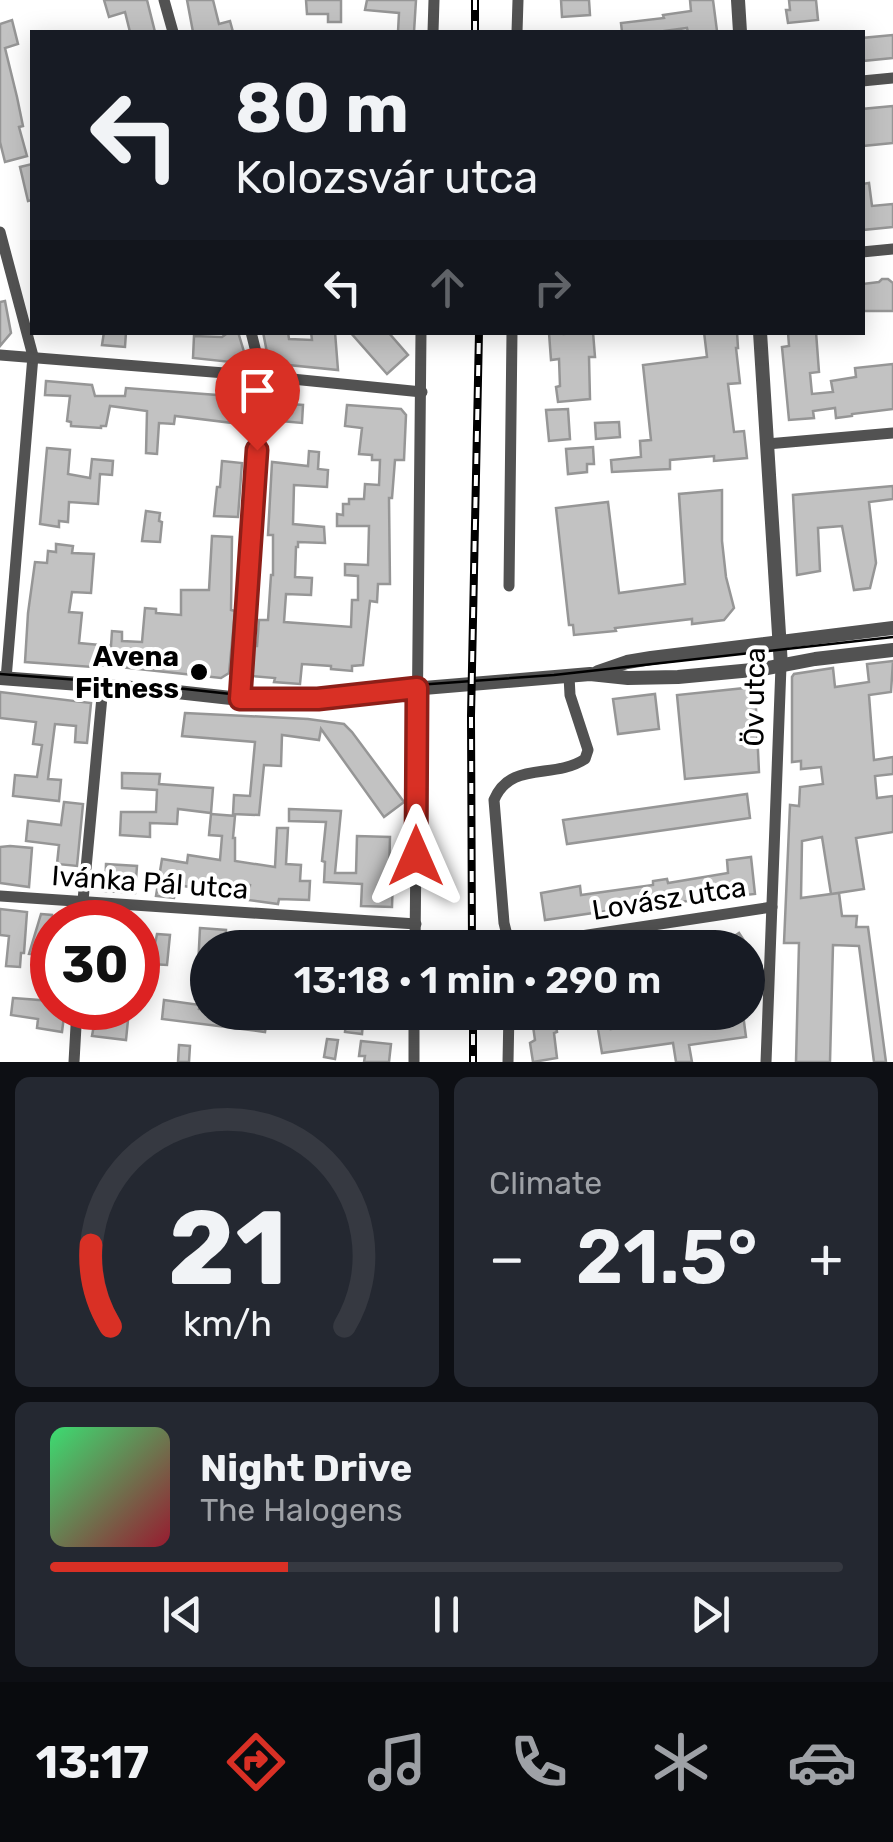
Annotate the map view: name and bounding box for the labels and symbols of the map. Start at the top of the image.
pin [215,348,300,451]
place label: Avena Fitness [75,640,179,705]
street label: Öv utca [737,647,772,747]
marker: Avena Fitness [188,661,210,683]
position arrow [364,804,468,908]
street label: Ivánka Pál utca [51,859,249,906]
street label: Lovász utca [590,870,748,927]
speed limit sign: 30 [30,900,160,1030]

